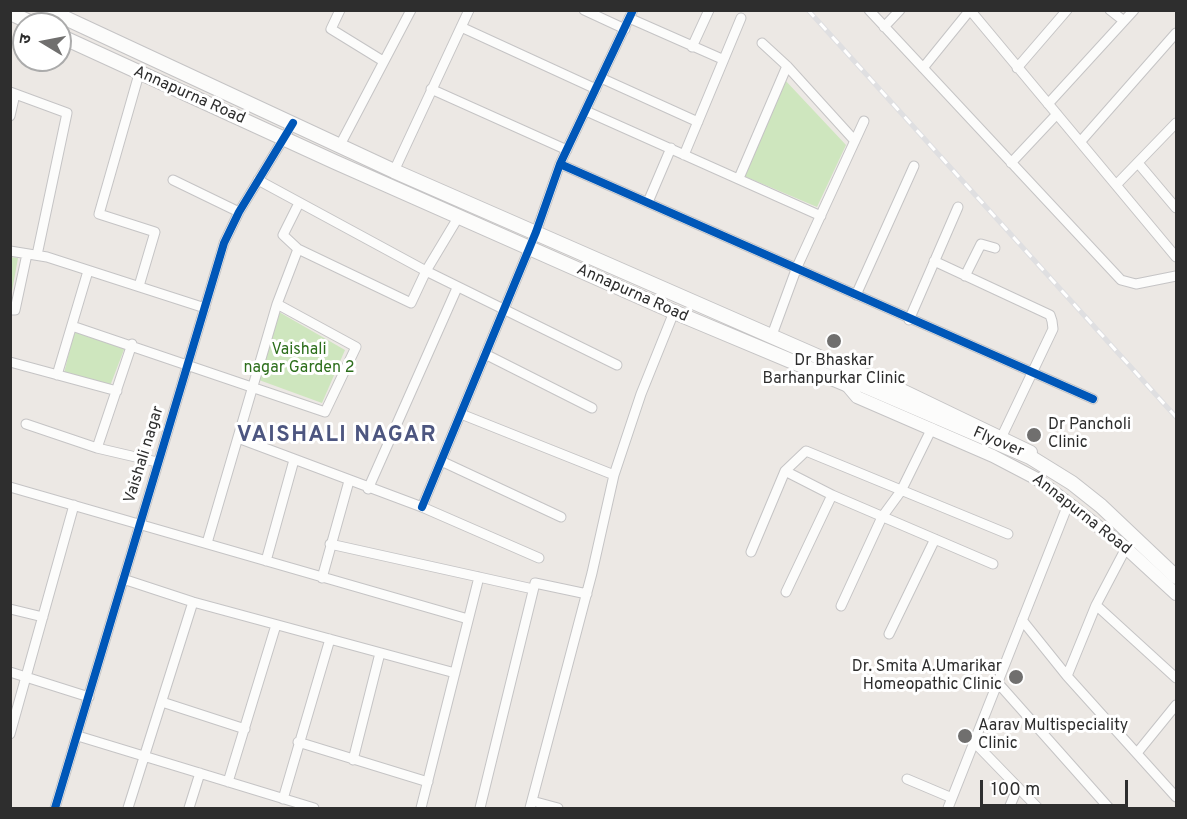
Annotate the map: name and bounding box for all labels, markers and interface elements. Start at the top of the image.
north arrow [12,12,72,72]
text: उ [16,33,37,46]
street label: Annapurna Road [130,63,248,129]
street label: Annapurna Road [573,261,691,327]
marker: Dr Bhaskar Barhanpurkar Clinic [825,332,843,350]
park label: Vaishali nagar Garden 2 [243,341,355,379]
place label: Dr Bhaskar Barhanpurkar Clinic [762,352,906,390]
street label: Vaishali nagar [121,404,169,506]
place label: Dr Pancholi Clinic [1048,416,1131,454]
district label: VAISHALI NAGAR [237,424,437,450]
street label: Flyover [970,424,1026,462]
marker: Dr Pancholi Clinic [1025,426,1043,444]
street label: Annapurna Road [1028,470,1134,560]
place label: Dr. Smita A.Umarikar Homeopathic Clinic [852,658,1002,696]
marker: Dr. Smita A.Umarikar Homeopathic Clinic [1007,668,1025,686]
place label: Aarav Multispeciality Clinic [978,717,1128,755]
marker: Aarav Multispeciality Clinic [956,727,974,745]
scale bar [983,768,1132,806]
text: 100 m [991,779,1040,802]

